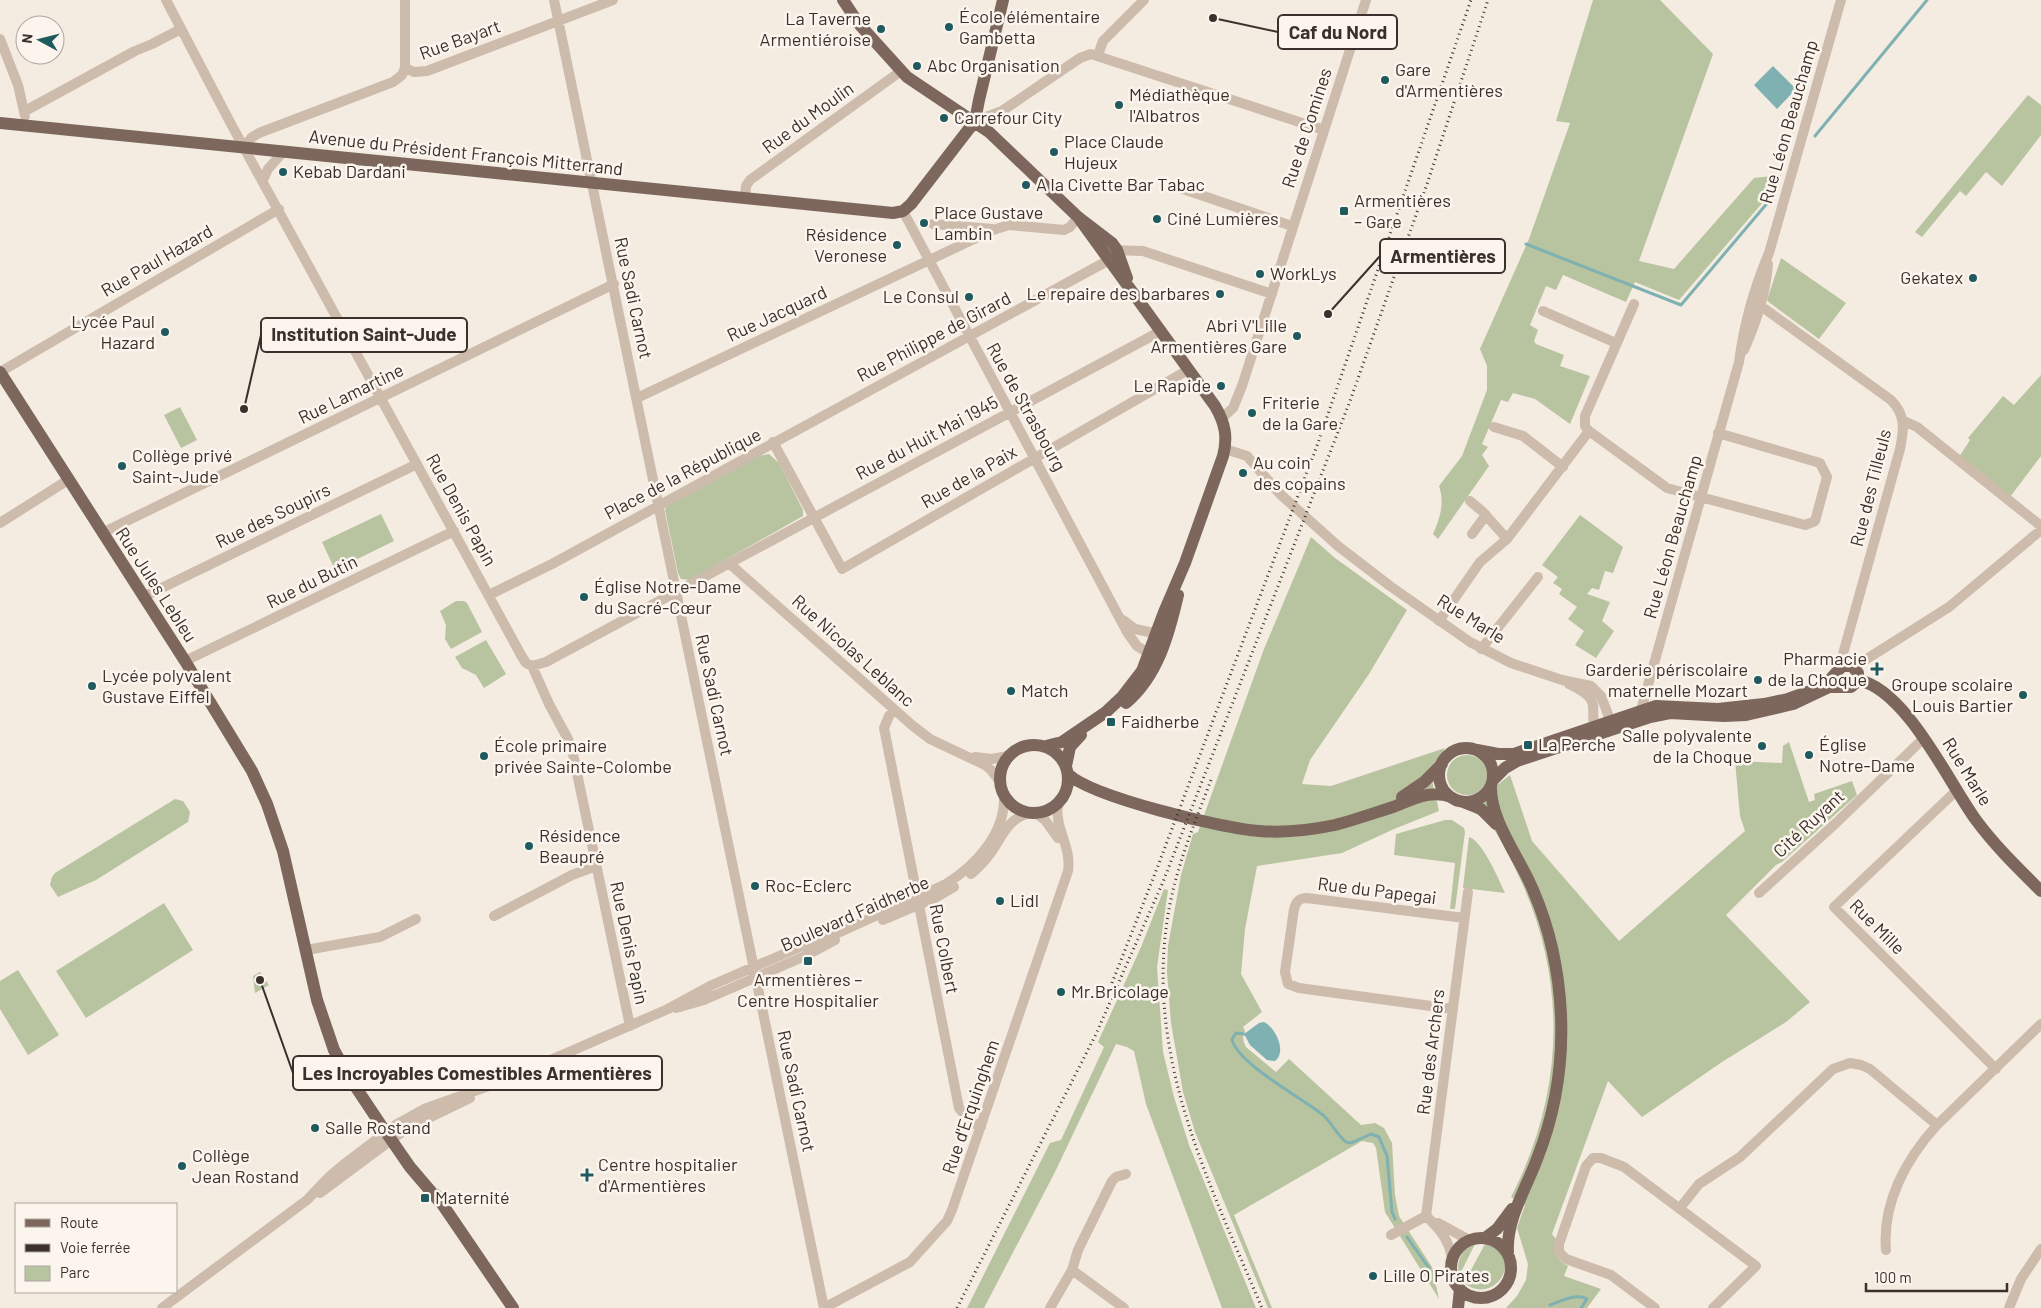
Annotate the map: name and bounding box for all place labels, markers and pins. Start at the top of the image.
place label: École élémentaire Gambetta [959,5,1100,48]
place label: La Taverne Armentiéroise [760,7,871,50]
callout: Caf du Nord [1278,15,1397,49]
marker: École élémentaire Gambetta [943,21,955,33]
marker: La Taverne Armentiéroise [875,23,887,35]
place label: Abc Organisation [927,54,1060,76]
place label: Gare d'Armentières [1395,58,1503,101]
marker: Abc Organisation [911,60,923,72]
marker: Gare d'Armentières [1379,74,1391,86]
place label: Médiathèque l'Albatros [1129,83,1230,126]
marker: Médiathèque l'Albatros [1113,99,1125,111]
place label: Carrefour City [954,106,1062,128]
marker: Carrefour City [938,112,950,124]
place label: Place Claude Hujeux [1064,130,1164,173]
marker: Place Claude Hujeux [1048,146,1060,158]
place label: Kebab Dardani [293,160,406,182]
marker: Kebab Dardani [277,166,289,178]
place label: A la Civette Bar Tabac [1036,173,1205,195]
marker: A la Civette Bar Tabac [1020,179,1032,191]
place label: Armentières – Gare [1354,189,1451,232]
place label: Place Gustave Lambin [934,201,1043,244]
marker: Armentières – Gare [1338,205,1350,217]
place label: Ciné Lumières [1167,207,1279,229]
marker: Ciné Lumières [1151,213,1163,225]
marker: Place Gustave Lambin [918,217,930,229]
place label: Résidence Veronese [805,223,887,266]
marker: Résidence Veronese [891,239,903,251]
callout: Armentières [1380,239,1505,273]
place label: WorkLys [1270,262,1337,284]
place label: Gekatex [1900,266,1963,288]
marker: WorkLys [1254,268,1266,280]
marker: Gekatex [1967,272,1979,284]
place label: Le repaire des barbares [1026,282,1210,304]
place label: Le Consul [883,285,959,307]
marker: Le repaire des barbares [1214,288,1226,300]
marker: Le Consul [963,291,975,303]
place label: Lycée Paul Hazard [71,310,155,353]
place label: Abri V'Lille Armentières Gare [1150,314,1287,357]
callout: Institution Saint-Jude [261,318,467,352]
marker: Lycée Paul Hazard [159,326,171,338]
marker: Abri V'Lille Armentières Gare [1291,330,1303,342]
place label: Le Rapide [1133,374,1211,396]
marker: Le Rapide [1215,380,1227,392]
place label: Friterie de la Gare [1262,391,1338,434]
marker: Friterie de la Gare [1246,407,1258,419]
place label: Collège privé Saint-Jude [132,444,232,487]
place label: Au coin des copains [1253,451,1346,494]
marker: Collège privé Saint-Jude [116,460,128,472]
marker: Au coin des copains [1237,467,1249,479]
place label: Église Notre-Dame du Sacré-Cœur [594,575,741,618]
marker: Église Notre-Dame du Sacré-Cœur [578,591,590,603]
place label: Pharmacie de la Choque [1768,647,1867,690]
place label: Garderie périscolaire maternelle Mozart [1585,658,1748,701]
marker: Pharmacie de la Choque [1871,663,1883,675]
place label: Lycée polyvalent Gustave Eiffel [102,664,232,707]
place label: Groupe scolaire Louis Bartier [1891,673,2013,716]
marker: Garderie périscolaire maternelle Mozart [1752,674,1764,686]
place label: Match [1021,679,1068,701]
marker: Lycée polyvalent Gustave Eiffel [86,680,98,692]
marker: Match [1005,685,1017,697]
marker: Groupe scolaire Louis Bartier [2017,689,2029,701]
place label: Faidherbe [1121,710,1199,732]
marker: Faidherbe [1105,716,1117,728]
place label: Salle polyvalente de la Choque [1622,724,1752,767]
place label: La Perche [1538,733,1616,755]
place label: Église Notre-Dame [1819,733,1915,776]
place label: École primaire privée Sainte-Colombe [494,734,672,777]
marker: La Perche [1522,739,1534,751]
marker: Salle polyvalente de la Choque [1756,740,1768,752]
marker: Église Notre-Dame [1803,749,1815,761]
marker: École primaire privée Sainte-Colombe [478,750,490,762]
place label: Résidence Beaupré [539,824,621,867]
marker: Résidence Beaupré [523,840,535,852]
place label: Roc-Eclerc [765,874,852,896]
marker: Roc-Eclerc [749,880,761,892]
place label: Lidl [1010,889,1039,911]
marker: Lidl [994,895,1006,907]
marker: Armentières – Centre Hospitalier [802,955,814,967]
place label: Armentières – Centre Hospitalier [737,968,879,1011]
place label: Mr.Bricolage [1071,980,1169,1002]
marker: Mr.Bricolage [1055,986,1067,998]
callout: Les Incroyables Comestibles Armentières [293,1056,662,1090]
place label: Salle Rostand [325,1116,431,1138]
marker: Salle Rostand [309,1122,321,1134]
place label: Collège Jean Rostand [192,1144,299,1187]
place label: Centre hospitalier d'Armentières [598,1153,738,1196]
marker: Collège Jean Rostand [176,1160,188,1172]
marker: Centre hospitalier d'Armentières [580,1168,594,1182]
place label: Maternité [435,1186,510,1208]
marker: Maternité [419,1192,431,1204]
place label: Lille O Pirates [1383,1264,1489,1286]
marker: Lille O Pirates [1367,1270,1379,1282]

